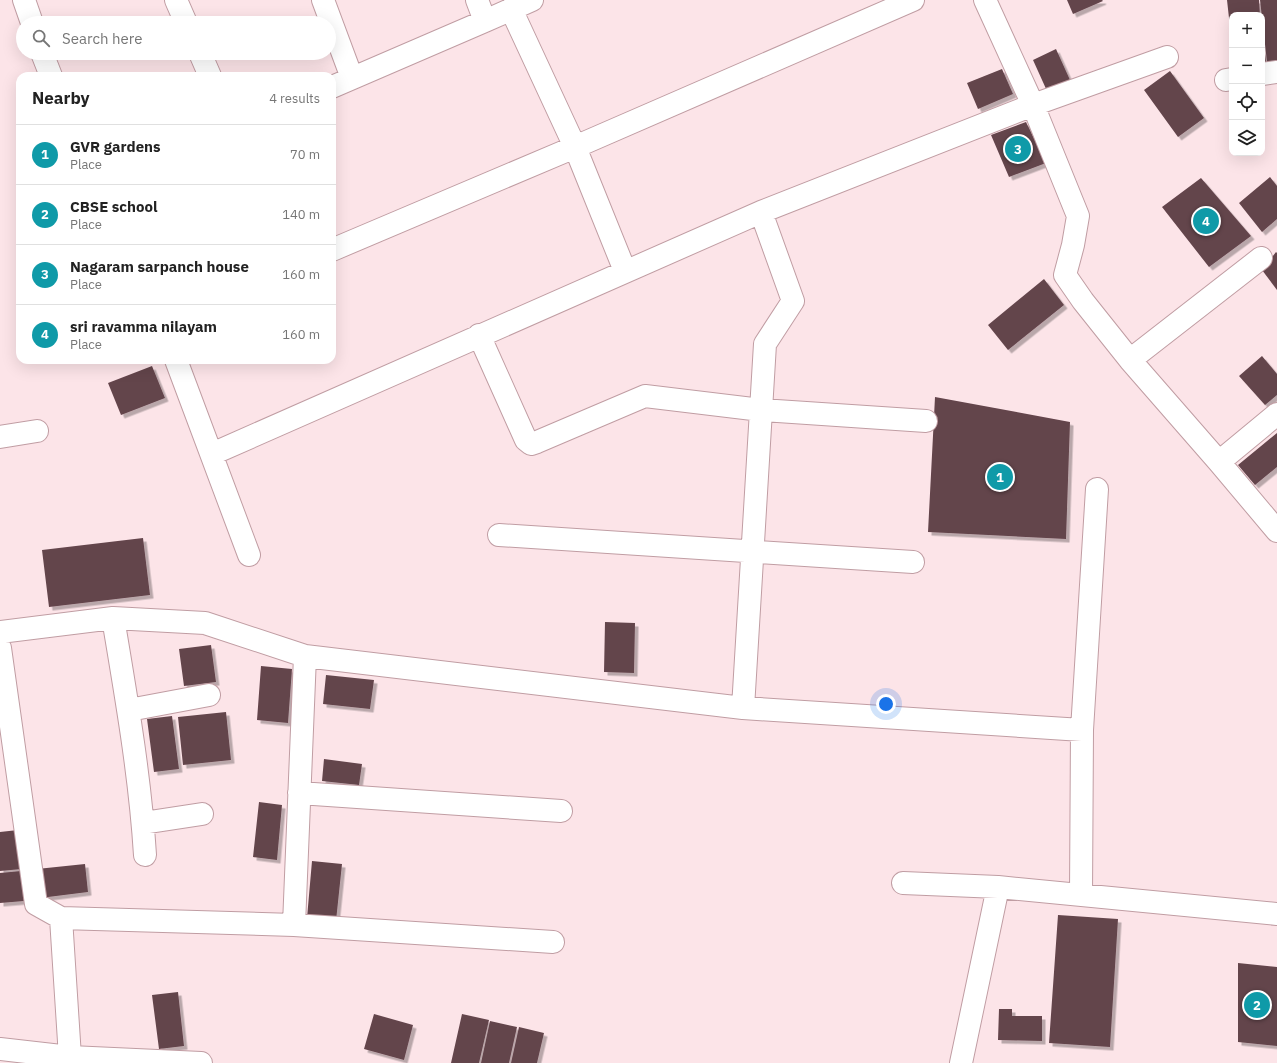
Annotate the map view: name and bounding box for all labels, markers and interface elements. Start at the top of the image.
map controls [1229,12,1265,156]
button: + [1229,12,1265,48]
search box [16,16,336,60]
icon: search [30,27,52,49]
text: Search here [62,29,142,48]
button: − [1229,48,1265,84]
button: locate [1229,84,1265,120]
text: Nearby [32,87,90,109]
text: 4 results [269,90,320,107]
button: layers [1229,120,1265,156]
pin: 3 [1005,134,1031,164]
text: GVR gardens [70,137,161,156]
text: 1 [41,146,49,163]
text: 70 m [290,146,320,163]
text: Place [70,156,102,173]
text: CBSE school [70,197,158,216]
text: 2 [41,206,49,223]
text: 140 m [282,206,320,223]
pin: 4 [1193,206,1219,236]
text: Place [70,216,102,233]
text: Nagaram sarpanch house [70,257,249,276]
text: 3 [41,266,49,283]
text: 160 m [282,266,320,283]
text: Place [70,276,102,293]
text: sri ravamma nilayam [70,317,217,336]
text: 4 [41,326,49,343]
text: 160 m [282,326,320,343]
text: Place [70,336,102,353]
pin: 1 [987,462,1013,492]
your location [876,694,896,714]
pin: 2 [1244,990,1270,1020]

